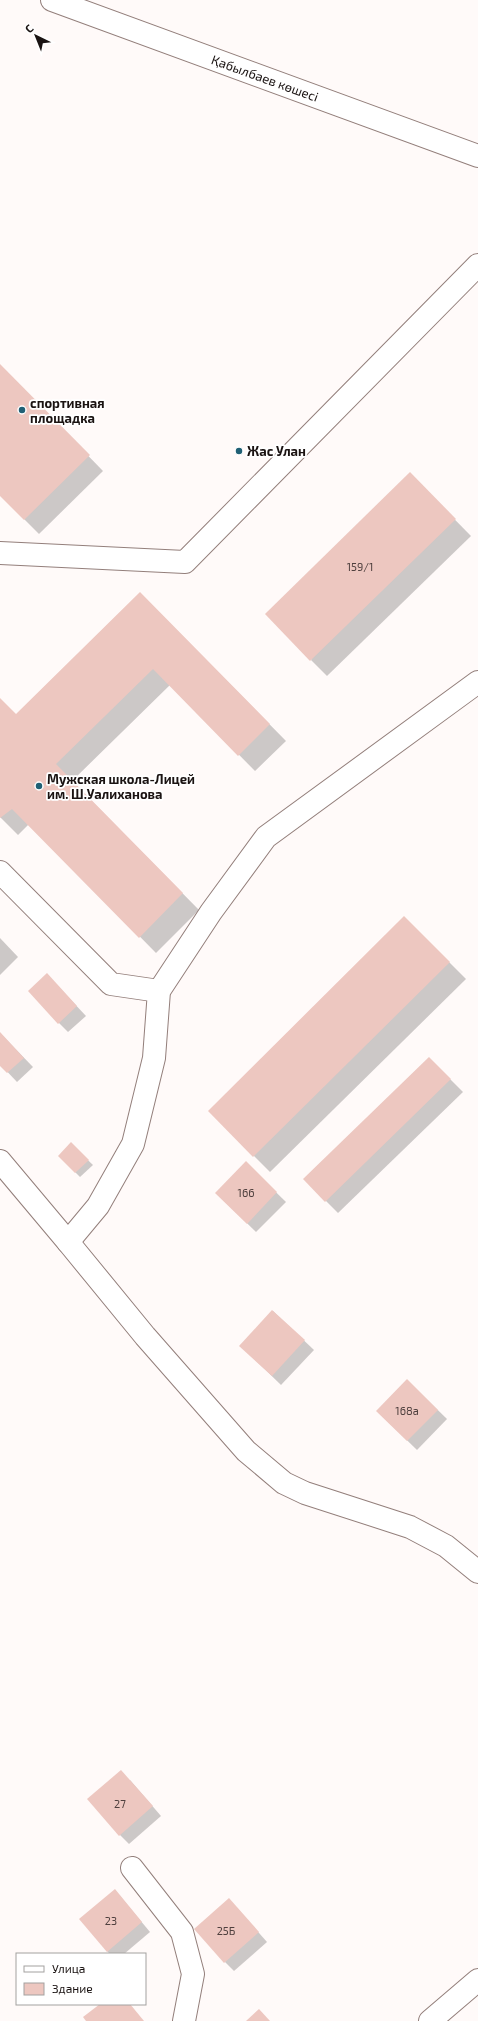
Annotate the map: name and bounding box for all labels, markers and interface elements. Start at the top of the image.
north arrow [16,16,56,56]
text: С [22,21,36,35]
street label: Қабылбаев көшесі [209,51,321,105]
place label: спортивная площадка [30,395,105,426]
marker: спортивная площадка [17,405,27,415]
place label: Жас Улан [247,443,306,459]
marker: Жас Улан [234,446,244,456]
house number: 159/1 [347,560,373,573]
place label: Мужская школа-Лицей им. Ш.Уалиханова [47,771,195,802]
marker: Мужская школа-Лицей им. Ш.Уалиханова [34,781,44,791]
house number: 166 [238,1186,254,1199]
house number: 168а [395,1404,419,1417]
house number: 27 [114,1797,126,1810]
house number: 23 [105,1914,117,1927]
house number: 25Б [217,1924,236,1937]
legend [16,1953,146,2005]
text: Улица [52,1961,85,1975]
text: Здание [52,1981,93,1995]

